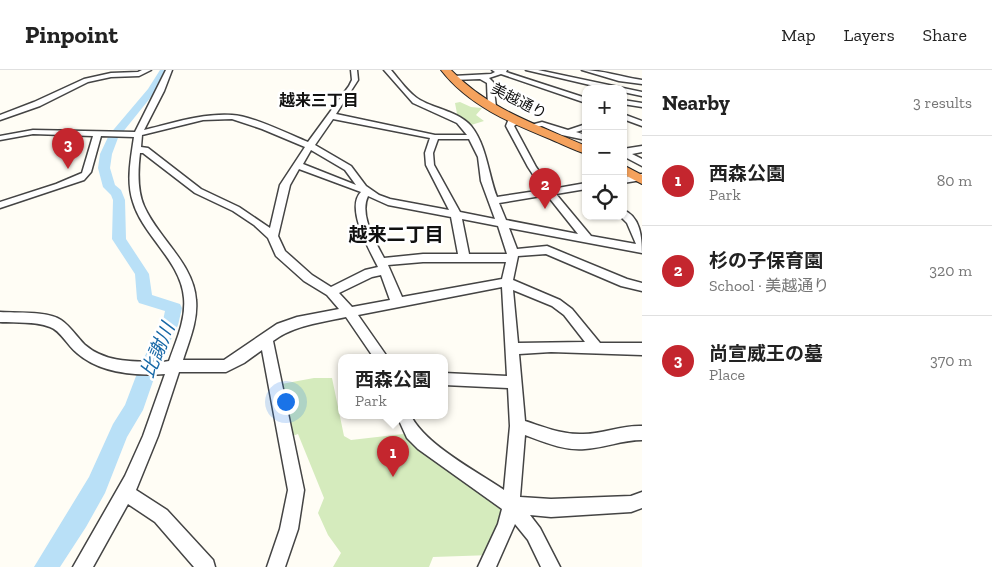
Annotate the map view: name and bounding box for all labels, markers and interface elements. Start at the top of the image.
text: Pinpoint [25,20,118,49]
text: Map [781,24,816,46]
text: Layers [844,24,895,46]
text: Share [923,24,967,46]
street label: 美越通り [488,79,550,123]
map controls [582,85,627,220]
button: + [582,85,627,130]
text: Nearby [662,90,730,115]
district label: 越来三丁目 [279,91,359,110]
text: 3 results [913,93,972,112]
pin: 3 [52,128,84,169]
button: − [582,130,627,175]
text: 西森公園 [709,162,785,185]
pin: 2 [529,168,561,209]
text: 1 [675,171,681,190]
text: 80 m [937,171,972,190]
button: locate [582,175,627,220]
text: Park [709,185,741,204]
district label: 越来二丁目 [348,223,444,246]
text: 杉の子保育園 [709,249,823,272]
text: 2 [674,261,682,280]
text: 320 m [929,261,972,280]
text: School · 美越通り [709,276,829,295]
water label: 比謝川 [136,318,180,381]
text: 尚宣威王の墓 [709,342,823,365]
text: 3 [674,351,682,370]
text: 370 m [930,351,972,370]
popup [338,354,448,419]
text: Place [709,365,745,384]
text: 西森公園 [355,368,431,391]
your location [273,389,299,415]
text: Park [355,391,387,410]
pin: 1 [377,436,409,477]

